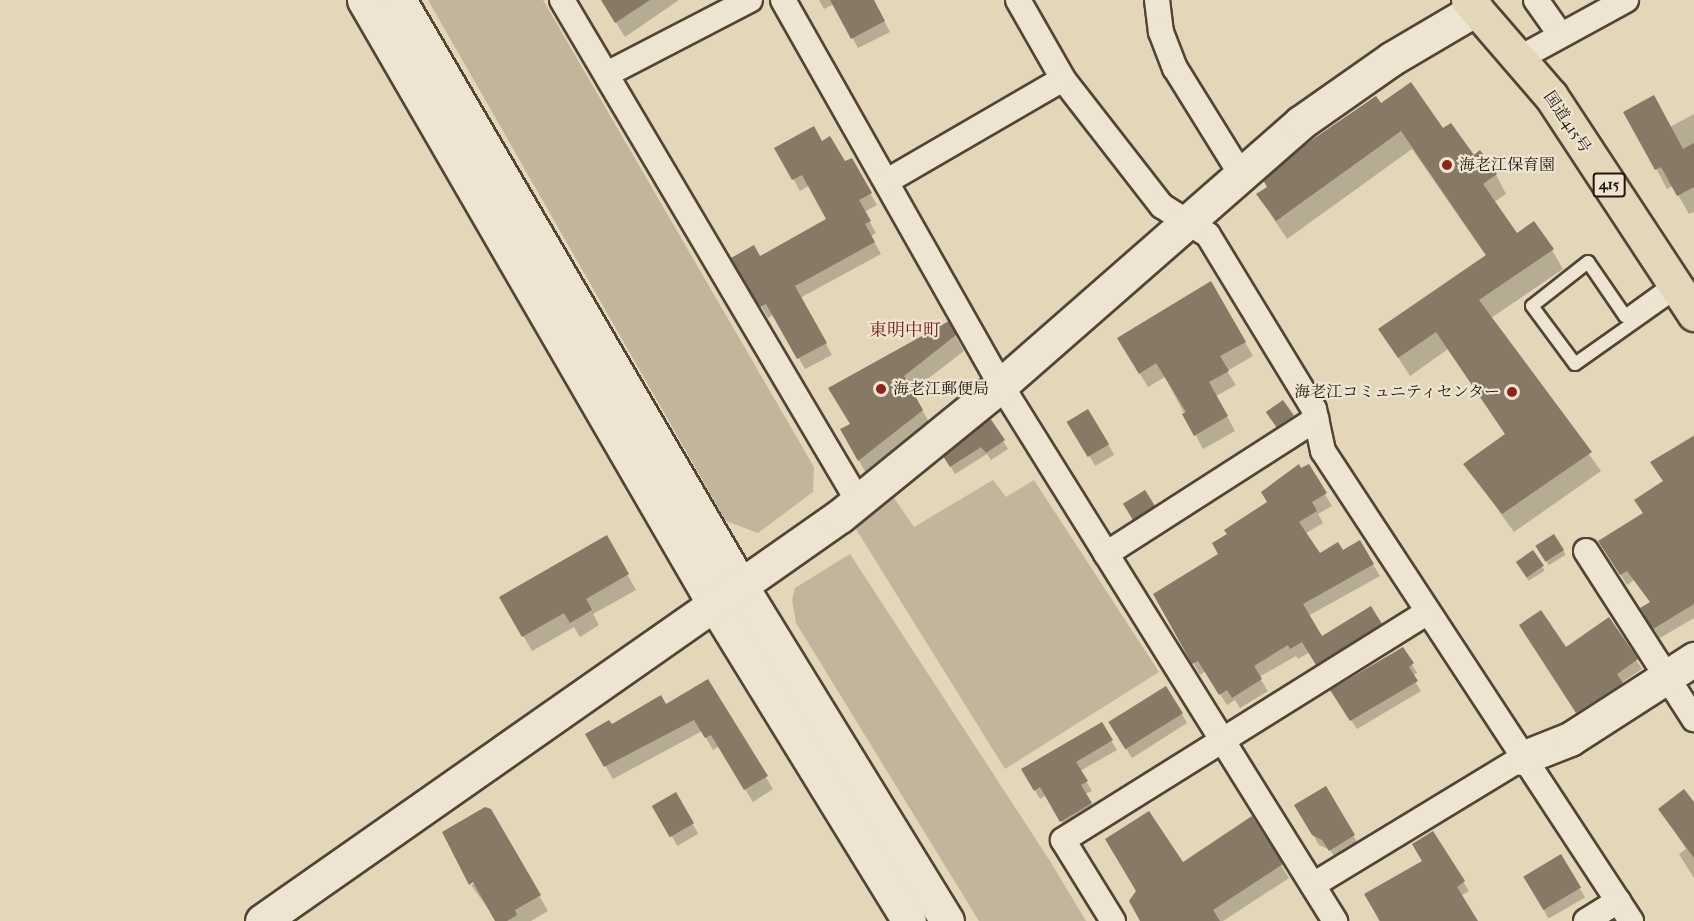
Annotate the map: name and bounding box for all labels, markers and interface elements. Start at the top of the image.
street label: 国道415号 [1539,88,1595,156]
place label: 海老江保育園 [1459,155,1555,175]
marker: 海老江保育園 [1440,158,1454,172]
road number: 415 [1592,173,1626,197]
district label: 東明中町 [869,320,941,342]
place label: 海老江郵便局 [893,379,989,399]
marker: 海老江郵便局 [874,382,888,396]
place label: 海老江コミュニティセンター [1292,382,1500,402]
marker: 海老江コミュニティセンター [1505,385,1519,399]

